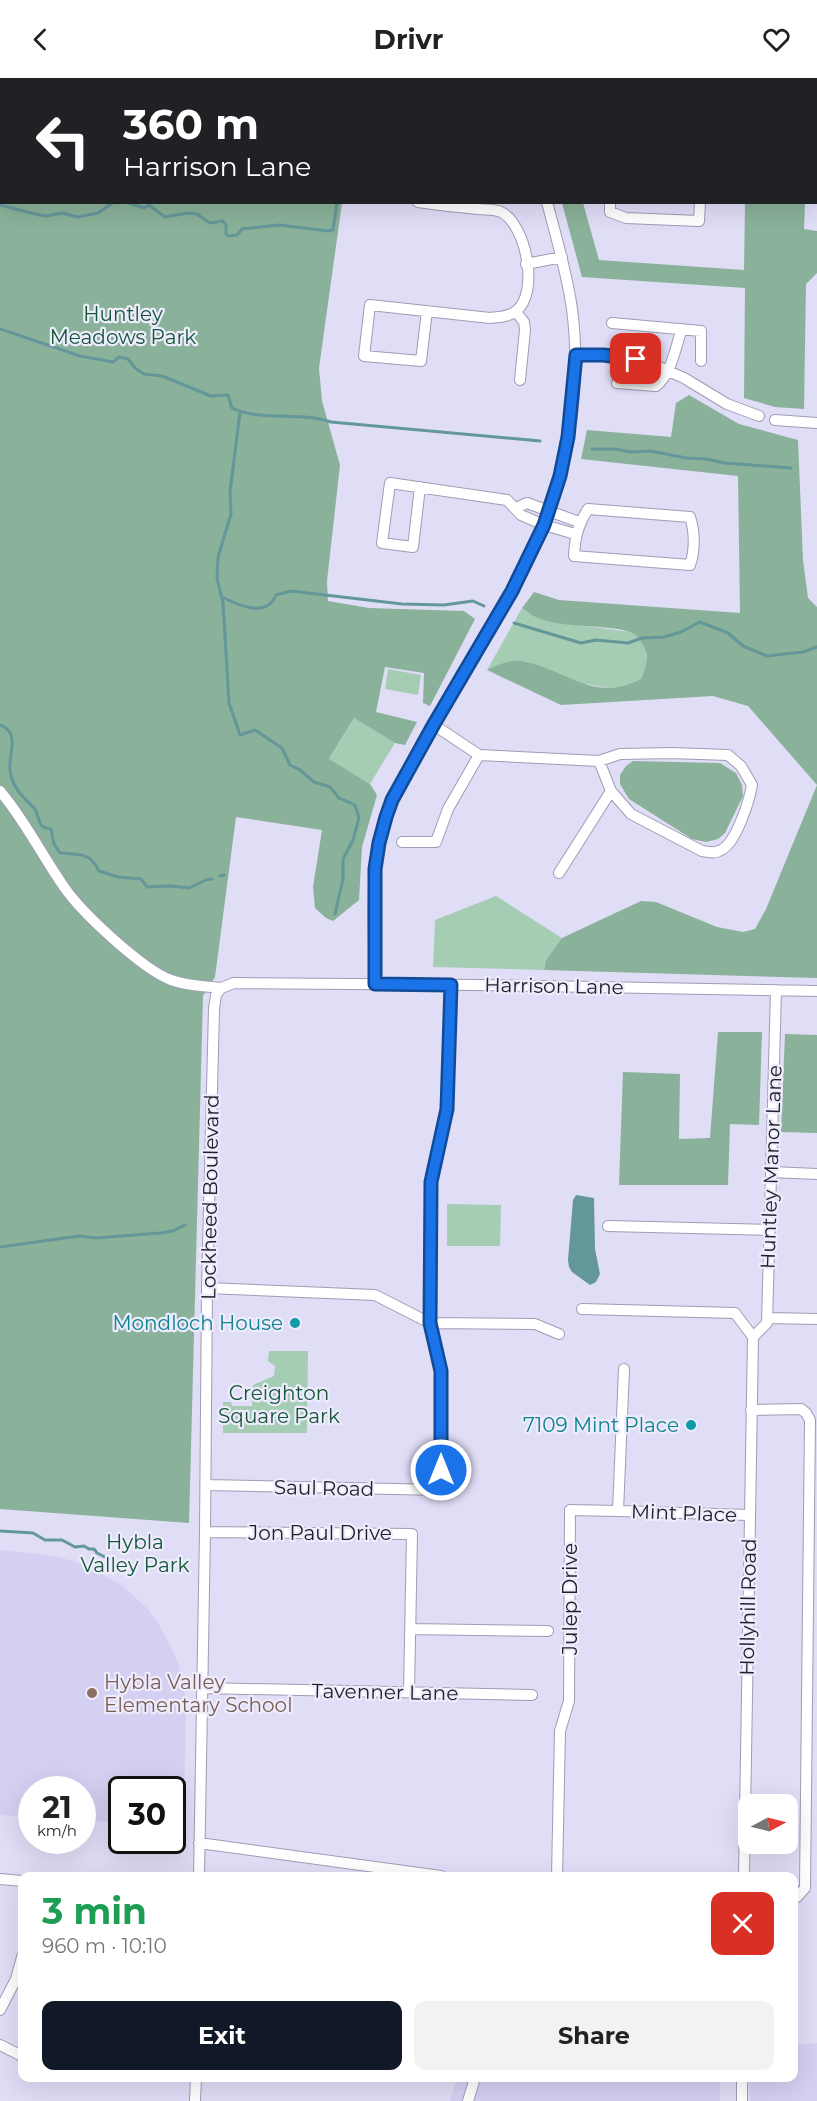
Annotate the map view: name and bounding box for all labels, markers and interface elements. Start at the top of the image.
icon: back [24,23,57,56]
text: Drivr [374,23,443,56]
icon: heart [760,23,793,56]
text: 360 m [123,98,259,150]
icon: left [24,102,102,180]
text: Harrison Lane [123,150,311,183]
park label: Huntley Meadows Park [50,302,196,349]
pin [610,333,661,384]
icon: arrive [619,342,652,375]
street label: Harrison Lane [484,973,624,999]
street label: Huntley Manor Lane [755,1065,787,1269]
street label: Lockheed Boulevard [196,1094,224,1300]
place label: Mondloch House [112,1311,283,1335]
marker: Mondloch House [288,1316,302,1330]
park label: Creighton Square Park [218,1381,340,1428]
place label: 7109 Mint Place [523,1413,679,1437]
marker: 7109 Mint Place [684,1418,698,1432]
position arrow [409,1438,473,1502]
street label: Saul Road [274,1475,374,1501]
street label: Mint Place [631,1499,737,1527]
street label: Jon Paul Drive [247,1521,392,1545]
park label: Hybla Valley Park [80,1530,190,1577]
street label: Hollyhill Road [735,1538,761,1676]
street label: Julep Drive [558,1543,582,1656]
place label: Hybla Valley Elementary School [104,1670,293,1717]
street label: Tavenner Lane [311,1679,459,1705]
marker: Hybla Valley Elementary School [85,1686,99,1700]
speed limit sign: 30 [108,1776,186,1854]
text: 21 [42,1789,72,1826]
north arrow [738,1794,798,1854]
map controls [738,1794,798,1854]
text: km/h [37,1821,77,1840]
text: 3 min [42,1889,147,1933]
button: close [711,1892,774,1955]
text: 960 m · 10:10 [42,1934,167,1958]
button: Exit [42,2001,402,2070]
button: Share [414,2001,774,2070]

